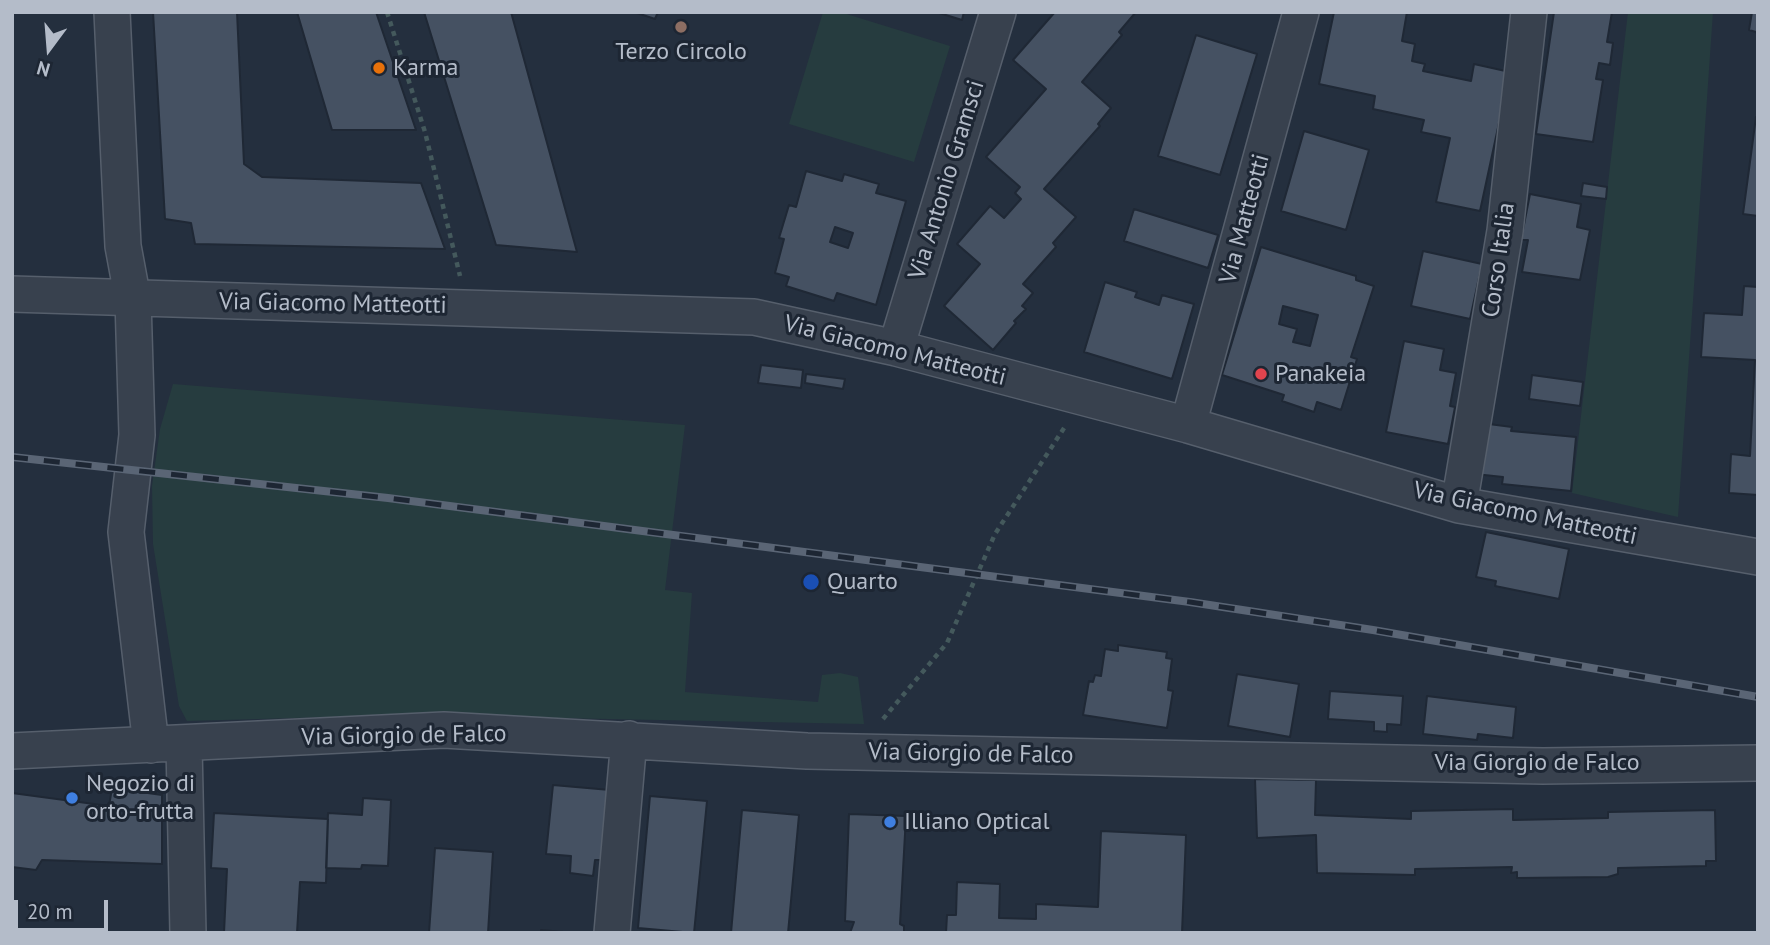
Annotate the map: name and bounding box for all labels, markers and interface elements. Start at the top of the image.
north arrow [14,14,84,84]
marker: Terzo Circolo [673,19,689,35]
place label: Terzo Circolo [615,38,747,66]
place label: Karma [393,54,458,82]
text: N [34,56,53,82]
marker: Karma [371,60,387,76]
street label: Via Antonio Gramsci [903,77,991,283]
street label: Via Matteotti [1214,151,1276,287]
street label: Corso Italia [1477,201,1521,319]
street label: Via Giacomo Matteotti [219,288,447,320]
street label: Via Giacomo Matteotti [781,309,1009,393]
place label: Panakeia [1275,360,1366,388]
marker: Panakeia [1253,366,1269,382]
street label: Via Giacomo Matteotti [1411,476,1639,552]
place label: Quarto [827,568,898,596]
marker: Quarto [801,572,821,592]
street label: Via Giorgio de Falco [301,720,507,752]
street label: Via Giorgio de Falco [868,738,1074,770]
street label: Via Giorgio de Falco [1434,749,1640,777]
place label: Negozio di orto-frutta [86,770,195,826]
marker: Negozio di orto-frutta [64,790,80,806]
place label: Illiano Optical [904,808,1049,836]
marker: Illiano Optical [882,814,898,830]
scale bar [18,886,112,930]
text: 20 m [27,898,73,925]

